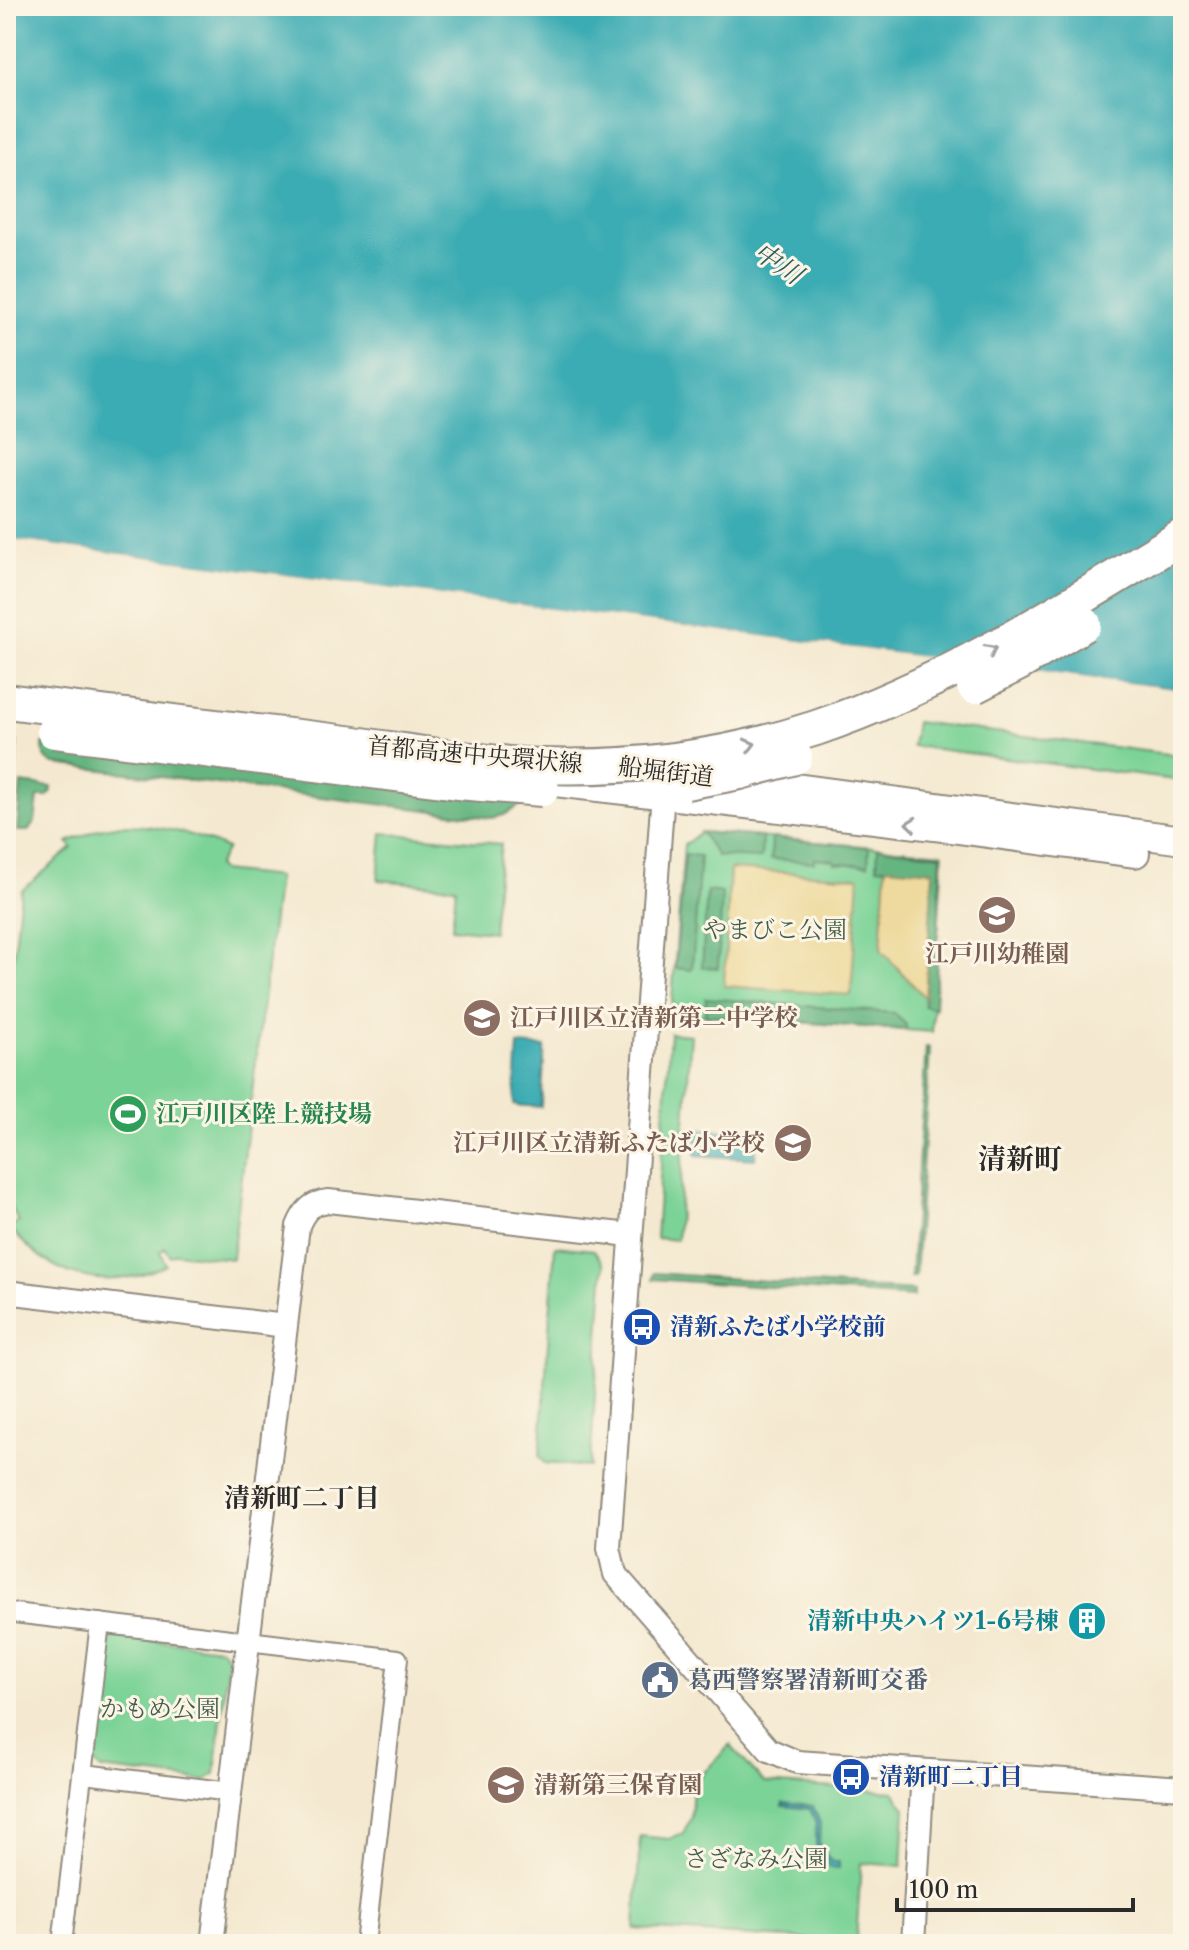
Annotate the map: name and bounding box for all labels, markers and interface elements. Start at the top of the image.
water label: 中川 [747,235,811,292]
one-way arrow [983,645,998,660]
street label: 首都高速中央環状線 [366,731,584,778]
one-way arrow [743,737,757,754]
street label: 船堀街道 [617,751,715,792]
one-way arrow [904,815,917,832]
school or university icon: 江戸川幼稚園 [976,894,1018,936]
park label: やまびこ公園 [703,915,847,944]
place label: 江戸川幼稚園 [925,939,1069,968]
school or university icon: 江戸川区立清新第二中学校 [461,997,503,1039]
place label: 江戸川区立清新第二中学校 [510,1003,798,1032]
sports icon: 江戸川区陸上競技場 [107,1093,149,1135]
place label: 江戸川区陸上競技場 [156,1099,372,1128]
school or university icon: 江戸川区立清新ふたば小学校 [772,1122,814,1164]
place label: 江戸川区立清新ふたば小学校 [453,1128,765,1157]
district label: 清新町 [978,1142,1062,1176]
bus stop icon: 清新ふたば小学校前 [621,1306,663,1348]
place label: 清新ふたば小学校前 [670,1312,886,1341]
district label: 清新町二丁目 [224,1482,380,1514]
building icon: 清新中央ハイツ1-6号棟 [1066,1600,1108,1642]
place label: 清新中央ハイツ1-6号棟 [807,1606,1059,1635]
public building icon: 葛西警察署清新町交番 [639,1659,681,1701]
place label: 葛西警察署清新町交番 [688,1665,928,1694]
park label: かもめ公園 [100,1694,220,1723]
bus stop icon: 清新町二丁目 [830,1756,872,1798]
place label: 清新町二丁目 [879,1762,1023,1791]
school or university icon: 清新第三保育園 [485,1764,527,1806]
place label: 清新第三保育園 [534,1770,702,1799]
park label: さざなみ公園 [684,1844,828,1873]
scale bar [897,1862,1133,1912]
text: 100 m [909,1875,978,1904]

